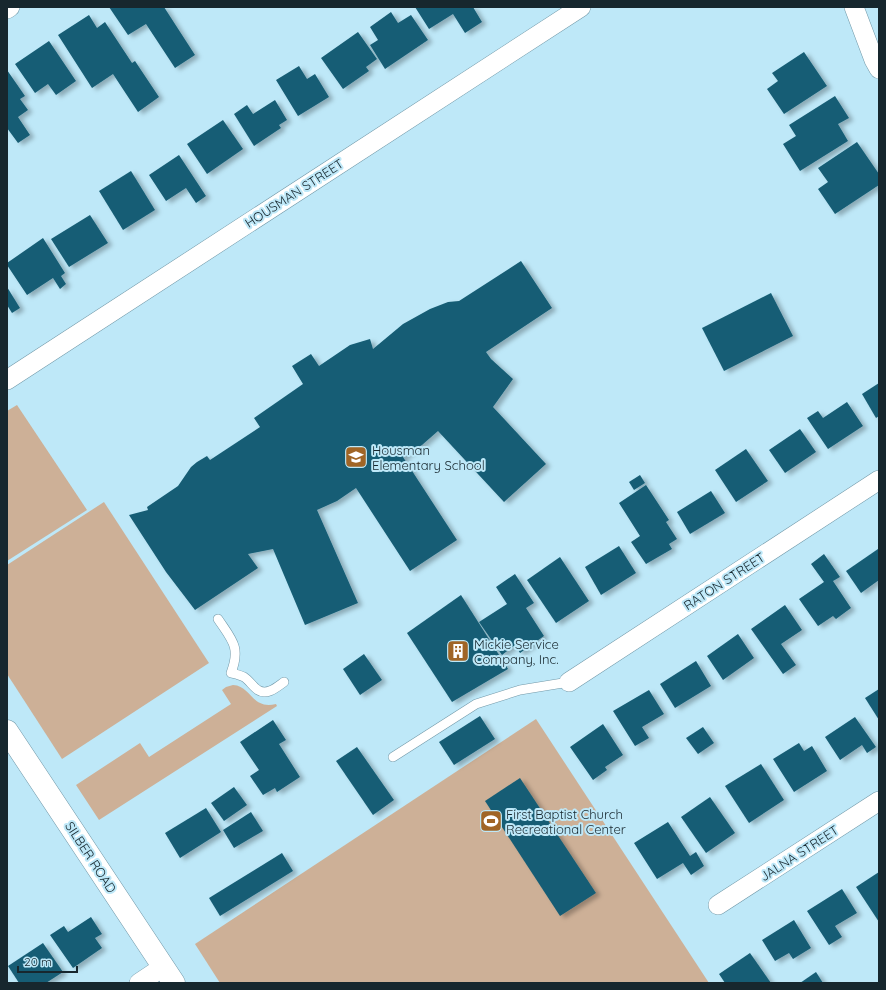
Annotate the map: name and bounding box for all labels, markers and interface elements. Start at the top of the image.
street label: HOUSMAN STREET [242,155,346,231]
place label: Housman Elementary School [372,442,485,473]
school or university icon: Housman Elementary School [343,444,369,470]
street label: RATON STREET [680,549,768,613]
place label: Mickie Service Company, Inc. [474,636,559,667]
building icon: Mickie Service Company, Inc. [445,638,471,664]
place label: First Baptist Church Recreational Center [506,806,626,837]
sports icon: First Baptist Church Recreational Center [478,808,504,834]
street label: SILBER ROAD [62,818,120,896]
street label: JALNA STREET [757,822,841,884]
scale bar [18,948,77,974]
text: 20 m [24,954,52,969]

